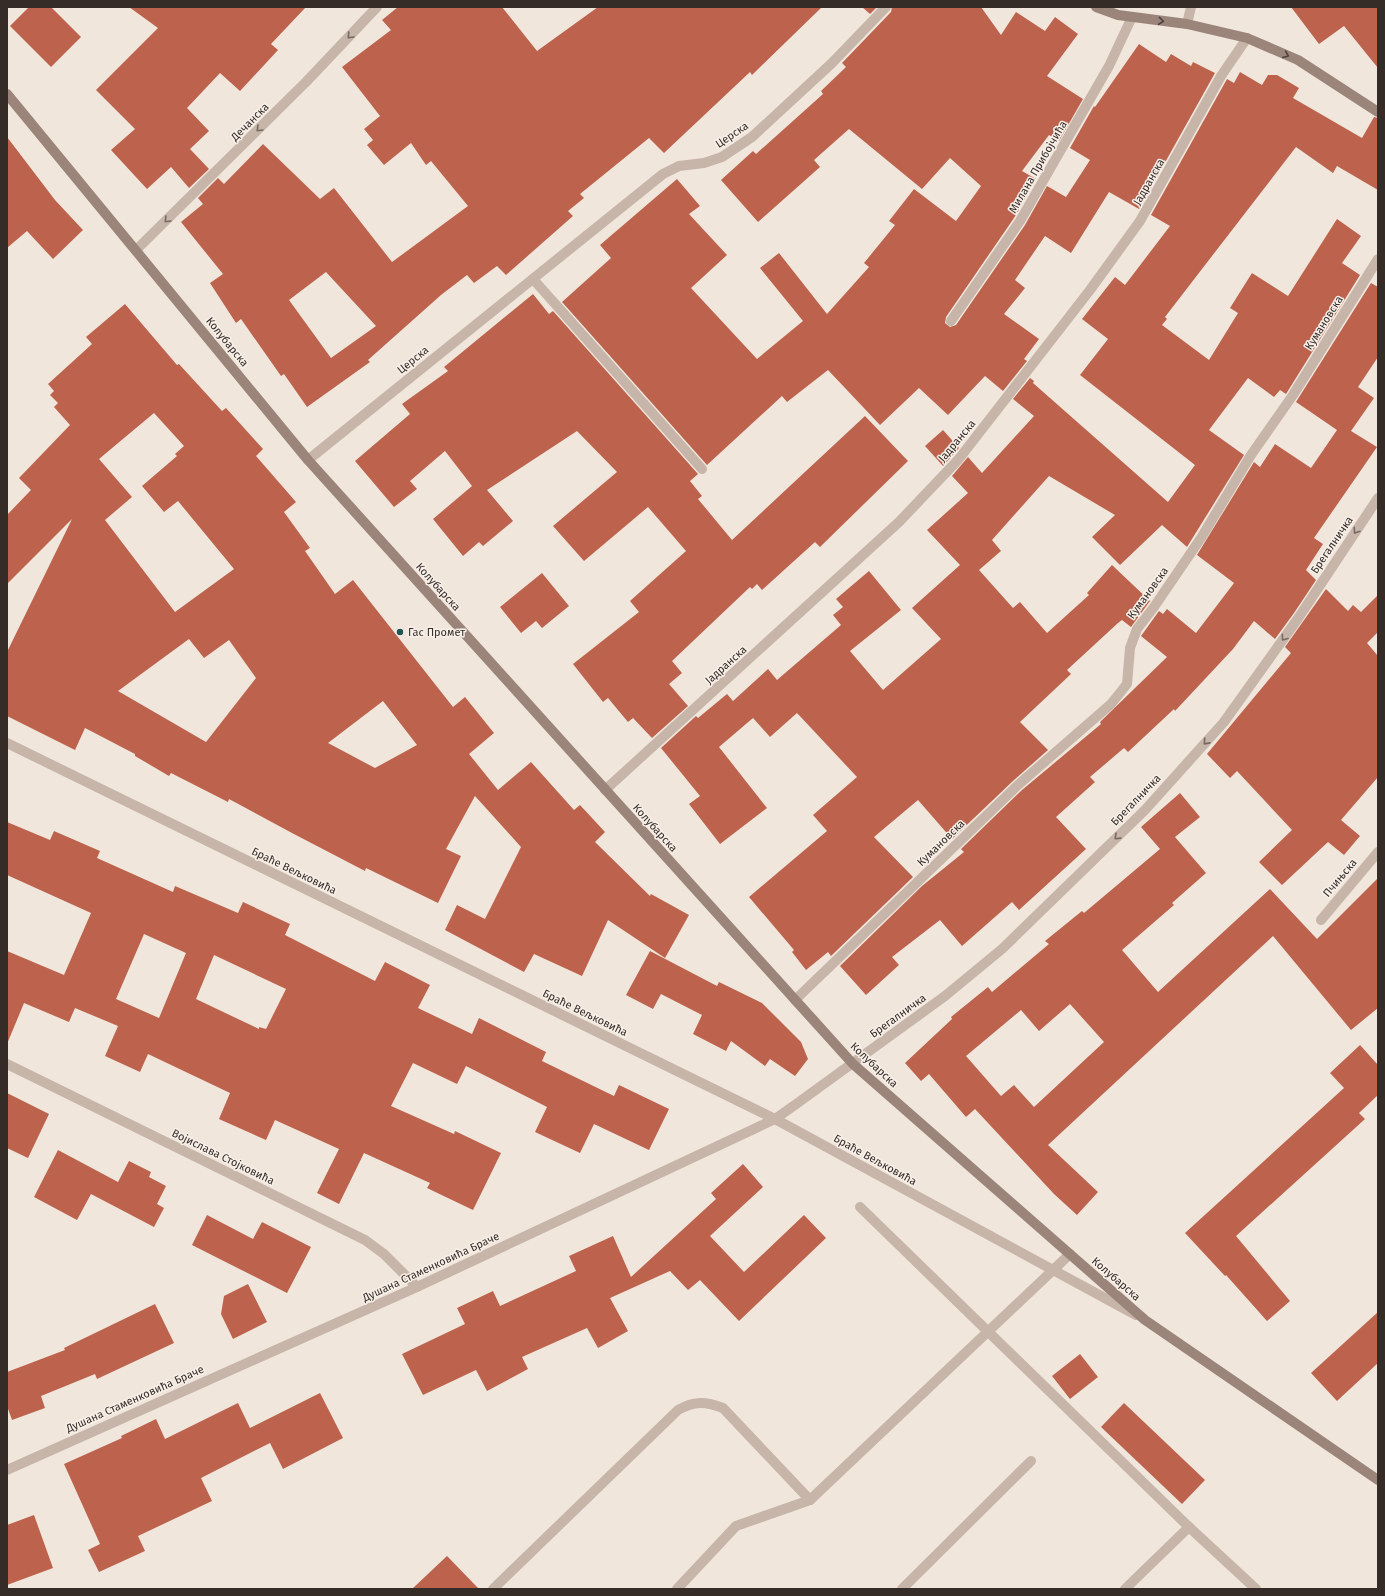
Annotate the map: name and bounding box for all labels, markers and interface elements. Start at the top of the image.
one-way arrow [1158,16,1164,25]
one-way arrow [348,31,355,38]
one-way arrow [1282,50,1289,58]
street label: Дечанска [228,100,272,144]
street label: Милана Прибојчића [1006,118,1070,215]
street label: Церска [713,119,751,151]
one-way arrow [256,124,264,132]
street label: Јадранска [1131,157,1167,207]
one-way arrow [164,215,172,223]
street label: Кумановска [1302,294,1346,352]
street label: Колубарска [203,315,251,369]
street label: Церска [395,343,431,377]
street label: Јадранска [936,417,978,465]
street label: Брегалничка [1308,514,1356,576]
one-way arrow [1354,526,1361,533]
street label: Колубарска [413,560,463,614]
street label: Кумановска [1125,564,1171,622]
place label: Гас Промет [408,626,465,639]
marker: Гас Промет [395,627,405,637]
one-way arrow [1282,634,1289,641]
street label: Јадранска [703,643,749,687]
one-way arrow [1203,737,1210,745]
street label: Брегалничка [1108,772,1164,828]
street label: Колубарска [630,801,680,855]
street label: Кумановска [915,817,967,869]
one-way arrow [1114,832,1122,840]
street label: Браће Вељковића [249,845,339,897]
street label: Пчињска [1320,856,1360,900]
street label: Браће Вељковића [540,987,630,1039]
street label: Брегалничка [867,991,929,1041]
street label: Колубарска [848,1040,900,1090]
street label: Војислава Стојковића [170,1126,276,1188]
street label: Браће Вељковића [831,1132,919,1188]
street label: Душана Стаменковића Браче [360,1230,501,1305]
street label: Колубарска [1089,1254,1143,1304]
street label: Душана Стаменковића Браче [63,1363,206,1436]

